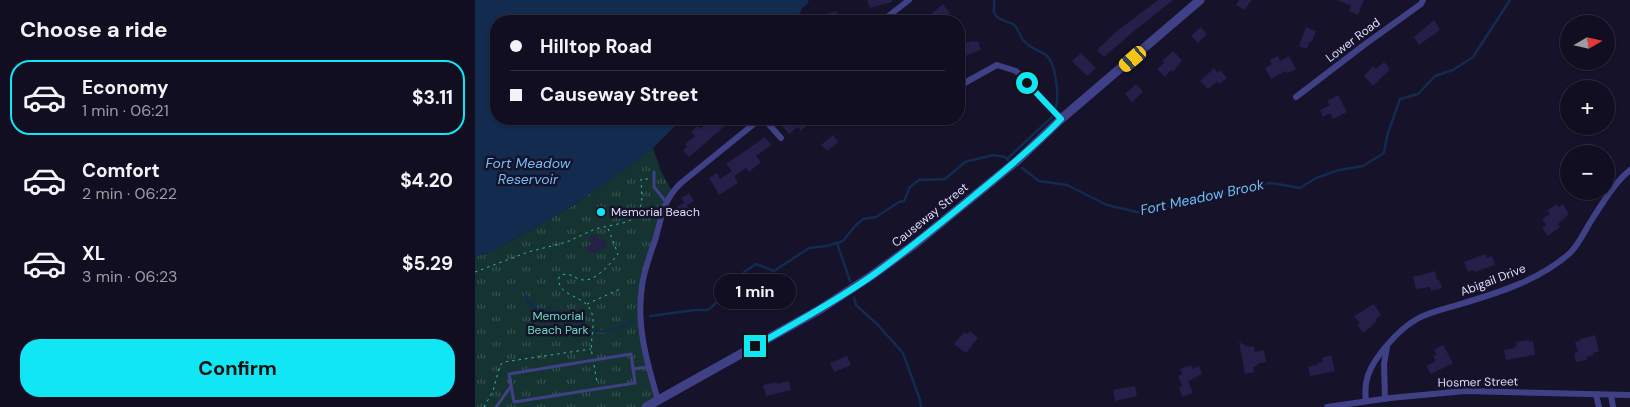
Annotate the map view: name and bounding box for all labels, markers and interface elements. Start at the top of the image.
street label: Lower Road [1323,14,1383,66]
text: Choose a ride [20,15,168,44]
north arrow [1560,15,1615,70]
map controls [1560,15,1615,200]
text: Hilltop Road [540,34,652,59]
car [1116,43,1149,75]
route start [1016,72,1038,94]
icon: car [22,75,67,120]
text: Economy [82,75,169,100]
button: + [1560,80,1615,135]
text: Causeway Street [540,82,698,107]
text: $3.11 [412,85,453,110]
text: 1 min · 06:21 [82,100,169,121]
button: − [1560,145,1615,200]
water label: Fort Meadow Reservoir [486,154,571,188]
icon: car [22,158,67,203]
text: Comfort [82,158,160,183]
text: $4.20 [400,168,453,193]
water label: Fort Meadow Brook [1139,175,1266,219]
street label: Causeway Street [889,179,972,251]
text: 2 min · 06:22 [82,183,177,204]
place label: Memorial Beach [611,204,700,220]
marker: Memorial Beach [595,206,607,218]
icon: car [22,241,67,286]
text: XL [82,241,105,266]
text: $5.29 [402,251,453,276]
street label: Abigail Drive [1458,260,1528,300]
text: 3 min · 06:23 [82,266,178,287]
callout: 1 min [714,274,796,308]
text: 1 min [736,281,774,302]
park label: Memorial Beach Park [527,308,589,338]
route end [744,335,766,357]
button: Confirm [20,339,455,397]
street label: Hosmer Street [1438,373,1519,391]

